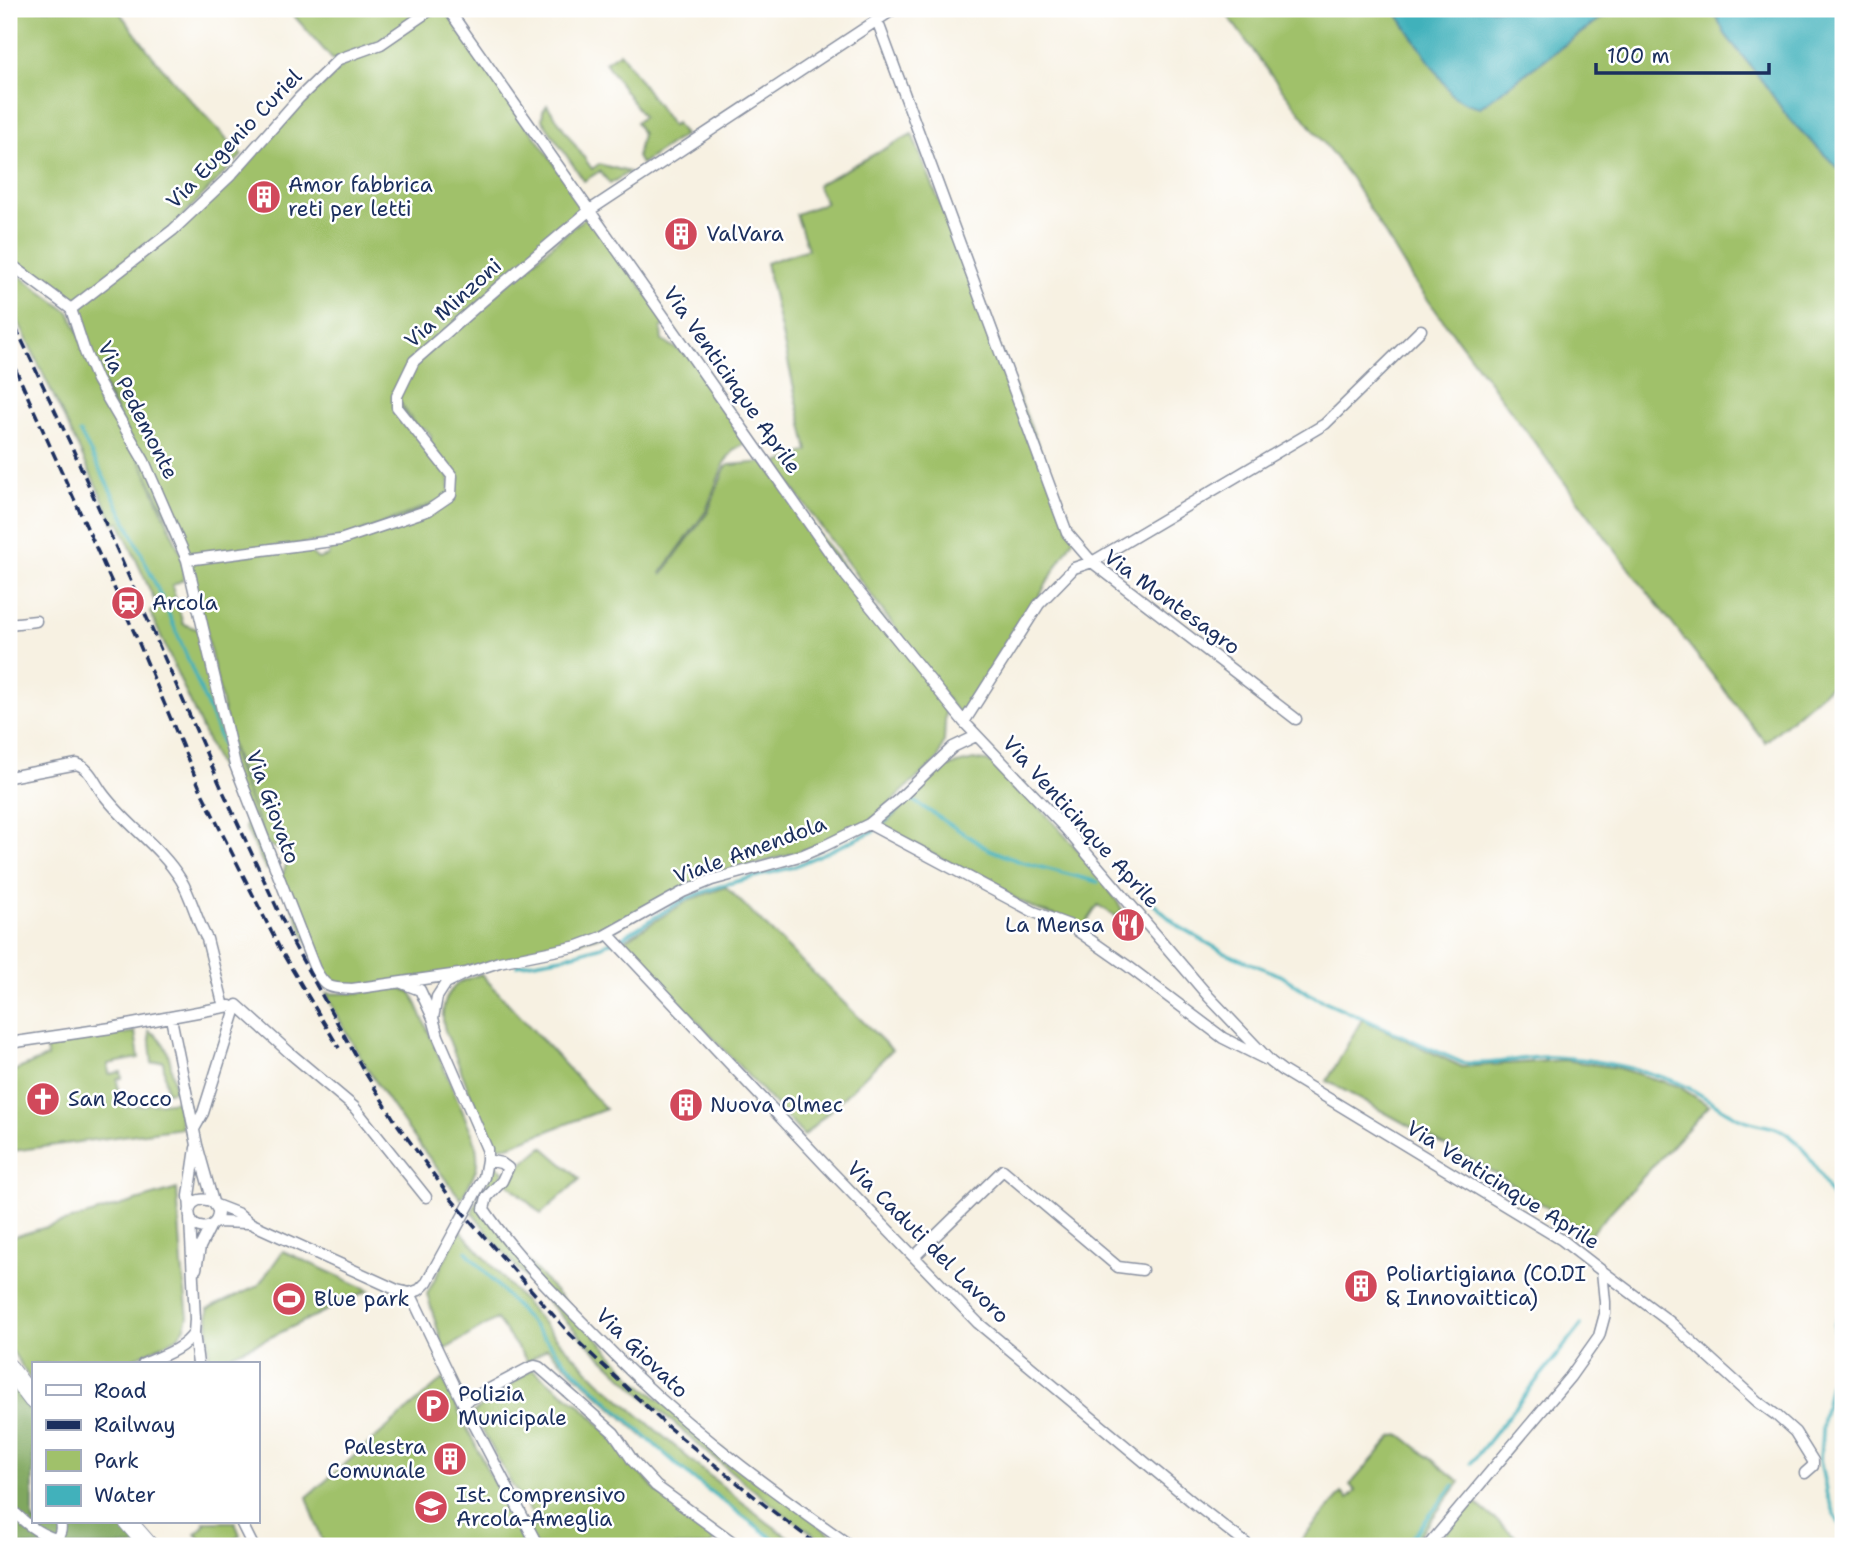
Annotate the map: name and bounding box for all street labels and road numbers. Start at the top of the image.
street label: Via Eugenio Curiel [160,63,309,215]
street label: Via Minzoni [398,252,508,354]
street label: Via Venticinque Aprile [657,281,807,479]
street label: Via Pedemonte [91,336,185,484]
street label: Via Montesagro [1098,543,1246,661]
street label: Via Venticinque Aprile [996,730,1166,914]
street label: Via Giovato [240,746,306,868]
street label: Viale Amendola [670,809,830,891]
street label: Via Venticinque Aprile [1401,1114,1605,1256]
street label: Via Caduti del Lavoro [841,1155,1015,1329]
street label: Via Giovato [590,1302,694,1404]

